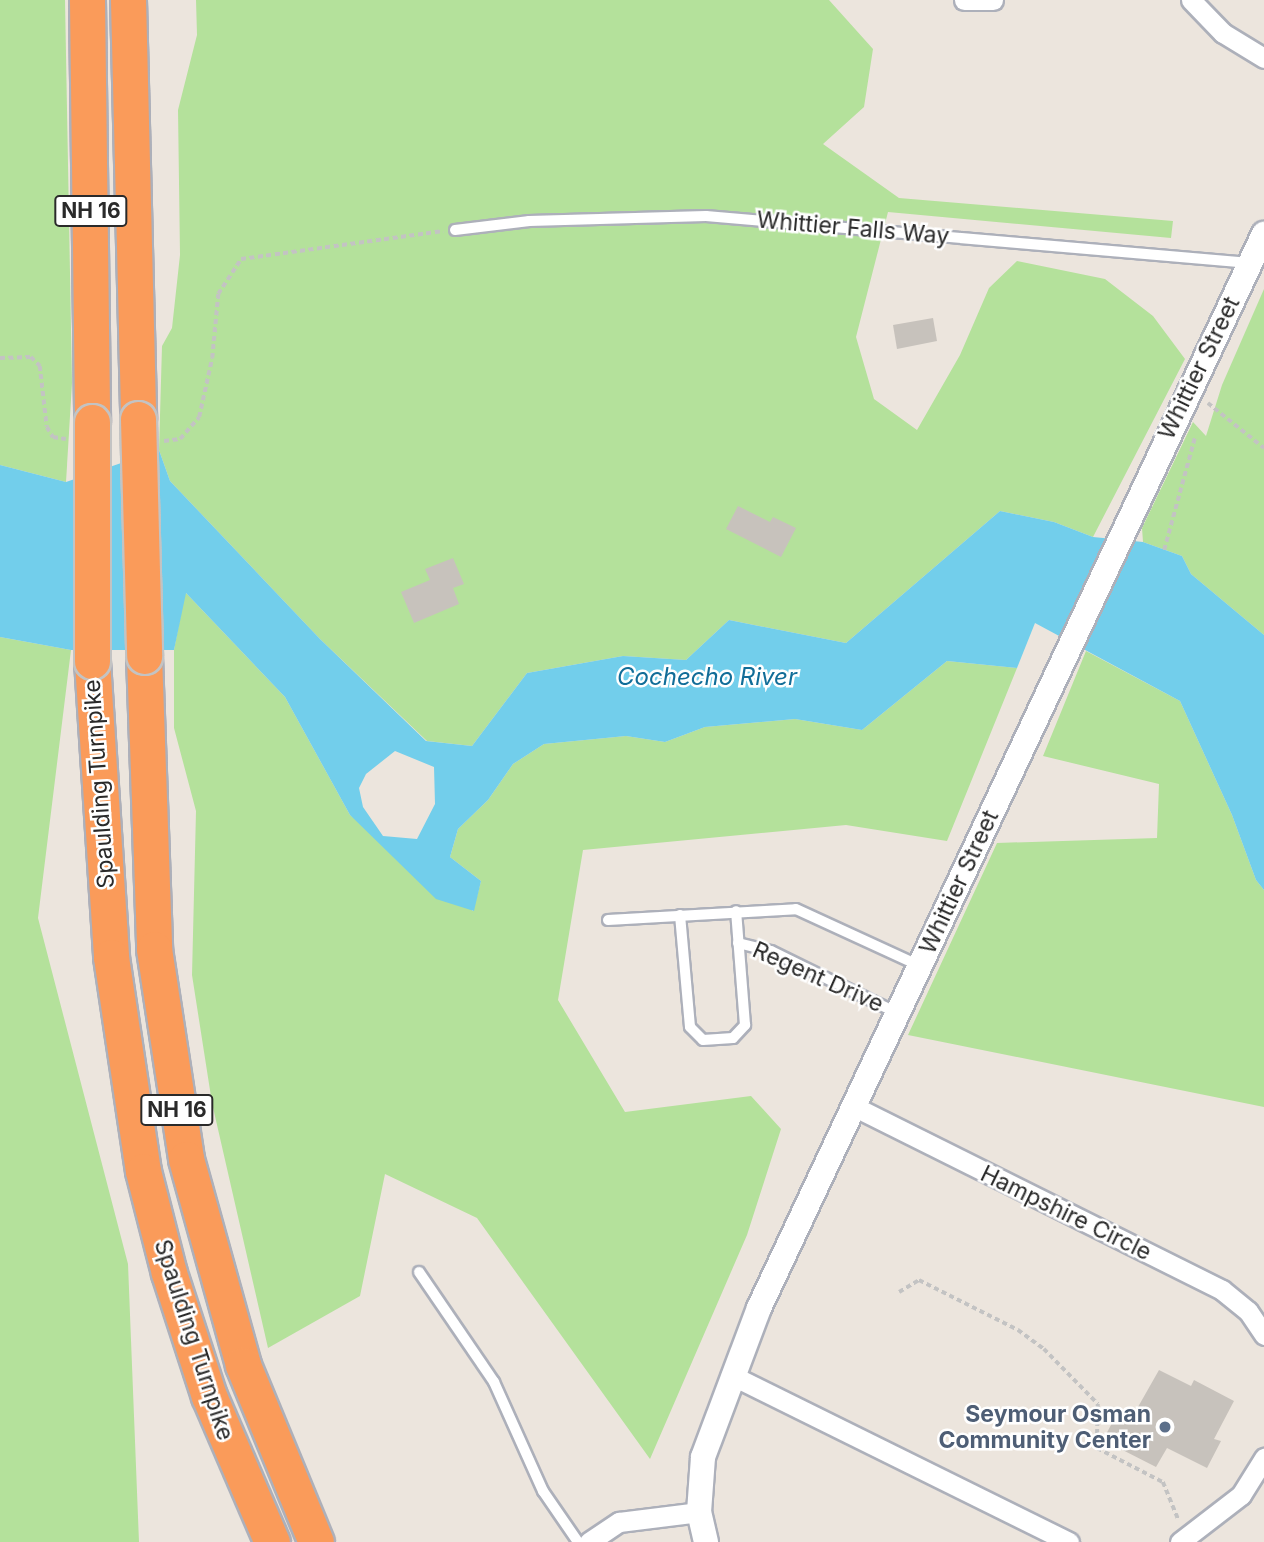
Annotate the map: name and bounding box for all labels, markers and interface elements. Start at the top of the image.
road number: NH 16 [54,194,128,228]
street label: Whittier Falls Way [756,206,950,250]
street label: Whittier Street [1153,292,1245,444]
water label: Cochecho River [617,663,797,691]
street label: Spaulding Turnpike [78,679,120,889]
street label: Whittier Street [914,806,1004,958]
street label: Regent Drive [748,936,888,1018]
road number: NH 16 [140,1092,214,1128]
street label: Hampshire Circle [976,1160,1156,1266]
street label: Spaulding Turnpike [149,1236,239,1444]
place label: Seymour Osman Community Center [939,1400,1151,1454]
marker: Seymour Osman Community Center [1157,1419,1173,1435]

